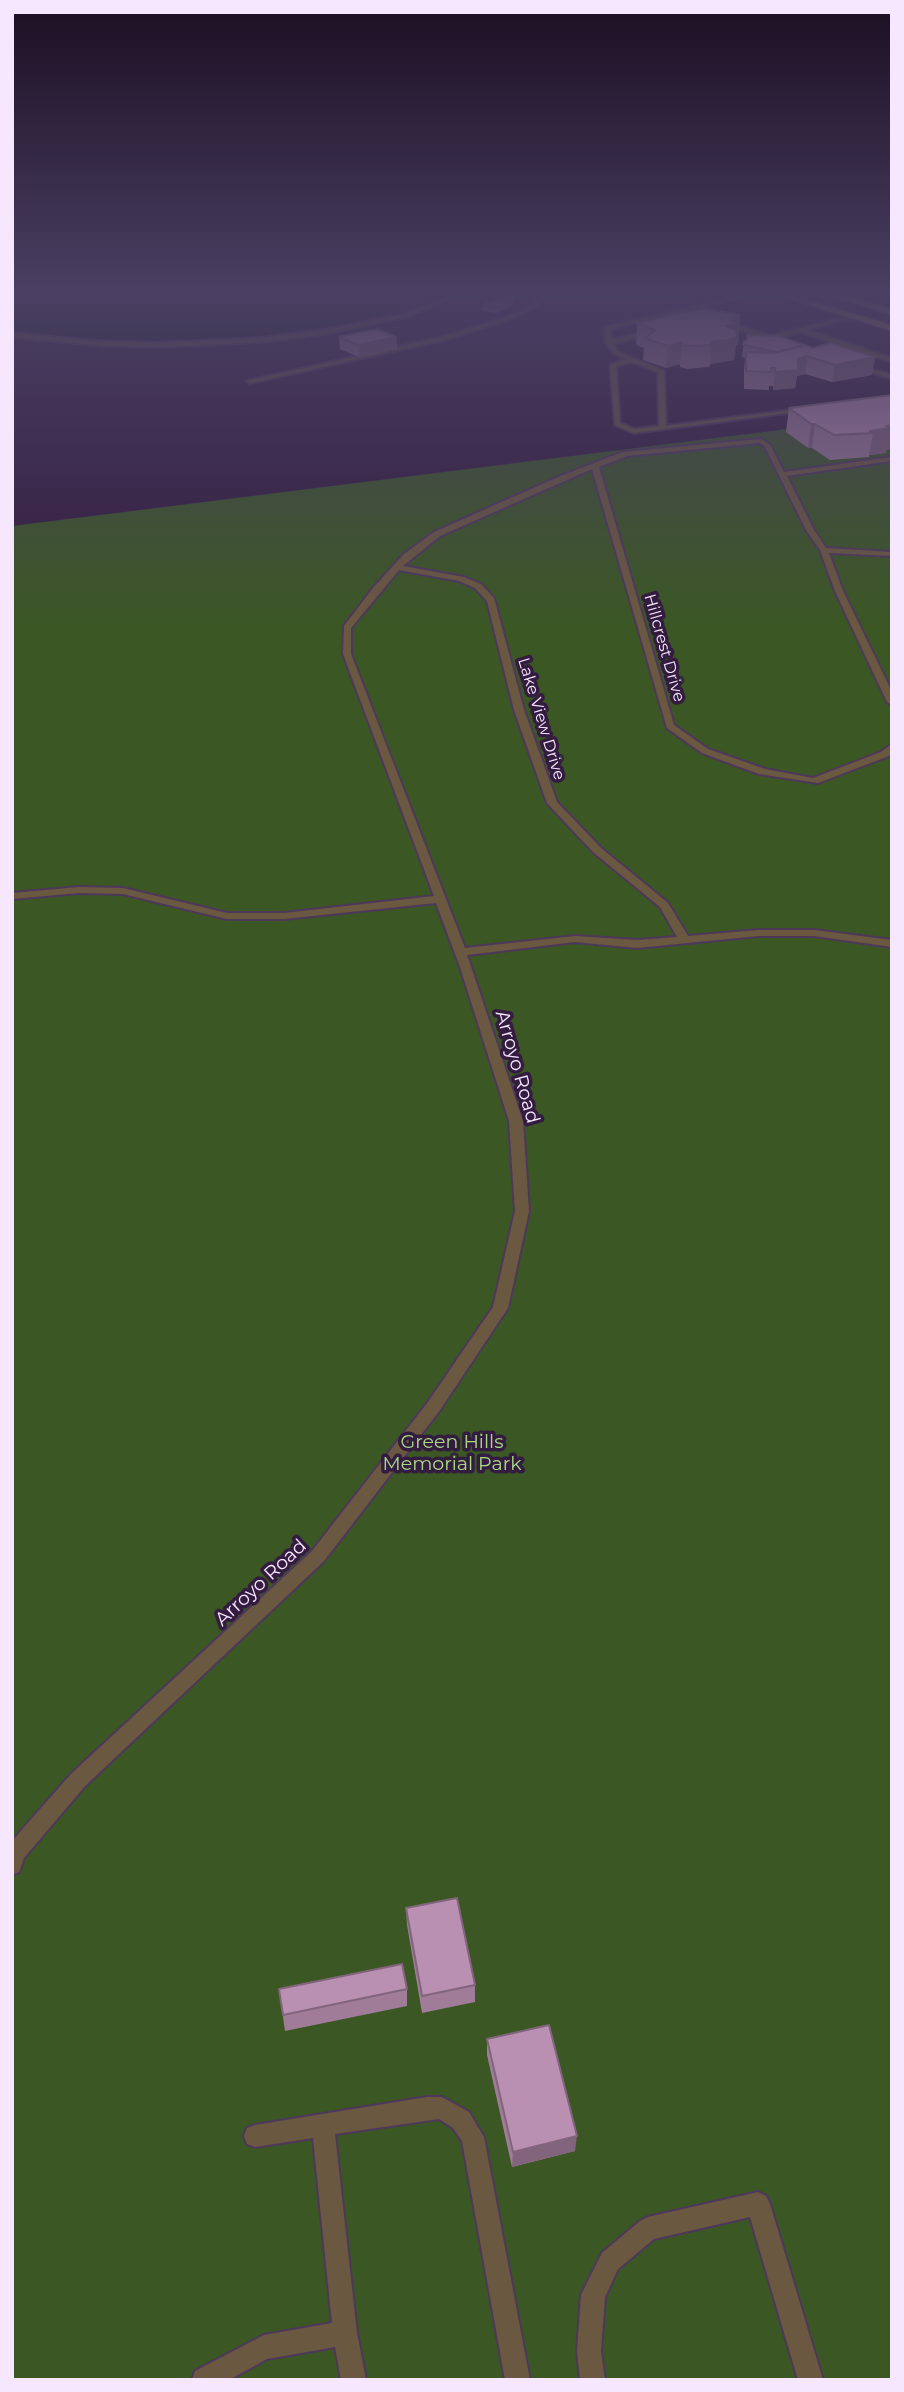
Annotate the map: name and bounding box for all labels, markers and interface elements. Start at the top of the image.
street label: Hillcrest Drive [639,592,689,704]
street label: Lake View Drive [513,656,569,782]
street label: Arroyo Road [490,1008,544,1126]
park label: Green Hills Memorial Park [383,1431,521,1475]
street label: Arroyo Road [211,1535,311,1631]

